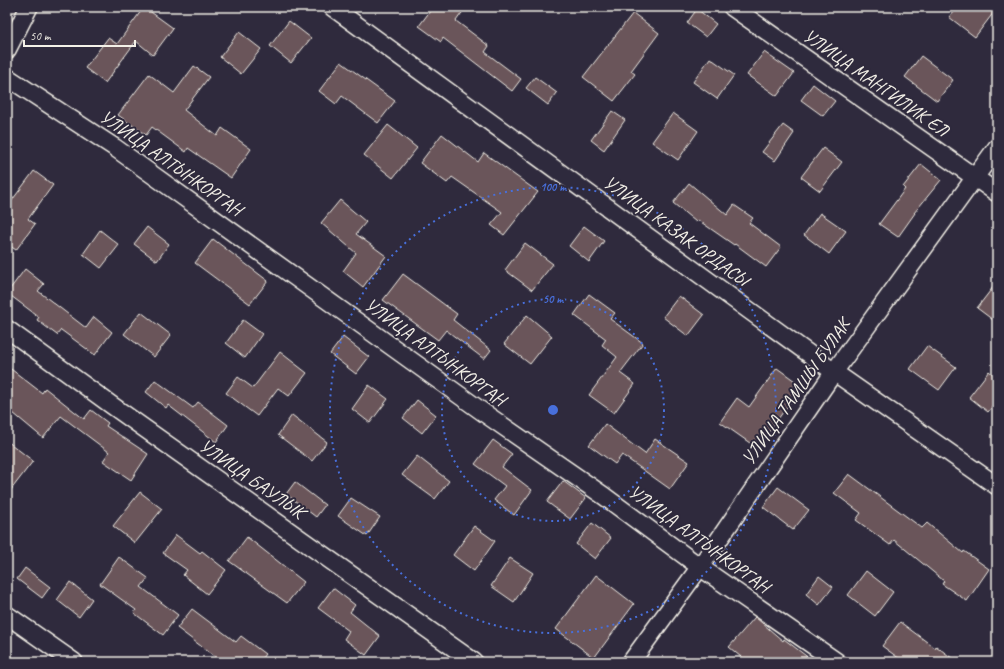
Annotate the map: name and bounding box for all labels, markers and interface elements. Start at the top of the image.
scale bar [24,22,135,48]
street label: УЛИЦА МАНГИЛИК ЕЛ [798,24,955,143]
text: 50 m [30,28,52,44]
street label: УЛИЦА АЛТЫНКОРГАН [95,105,250,223]
street label: УЛИЦА КАЗАК ОРДАСЫ [599,170,756,294]
text: 100 m [540,179,567,195]
text: 50 m [543,291,564,307]
street label: УЛИЦА АЛТЫНКОРГАН [360,293,513,413]
street label: УЛИЦА ТАМШЫ БУЛАК [737,311,858,470]
centre of rings [546,403,560,417]
street label: УЛИЦА БАУЛЫК [195,434,312,526]
street label: УЛИЦА АЛТЫНКОРГАН [624,480,777,600]

